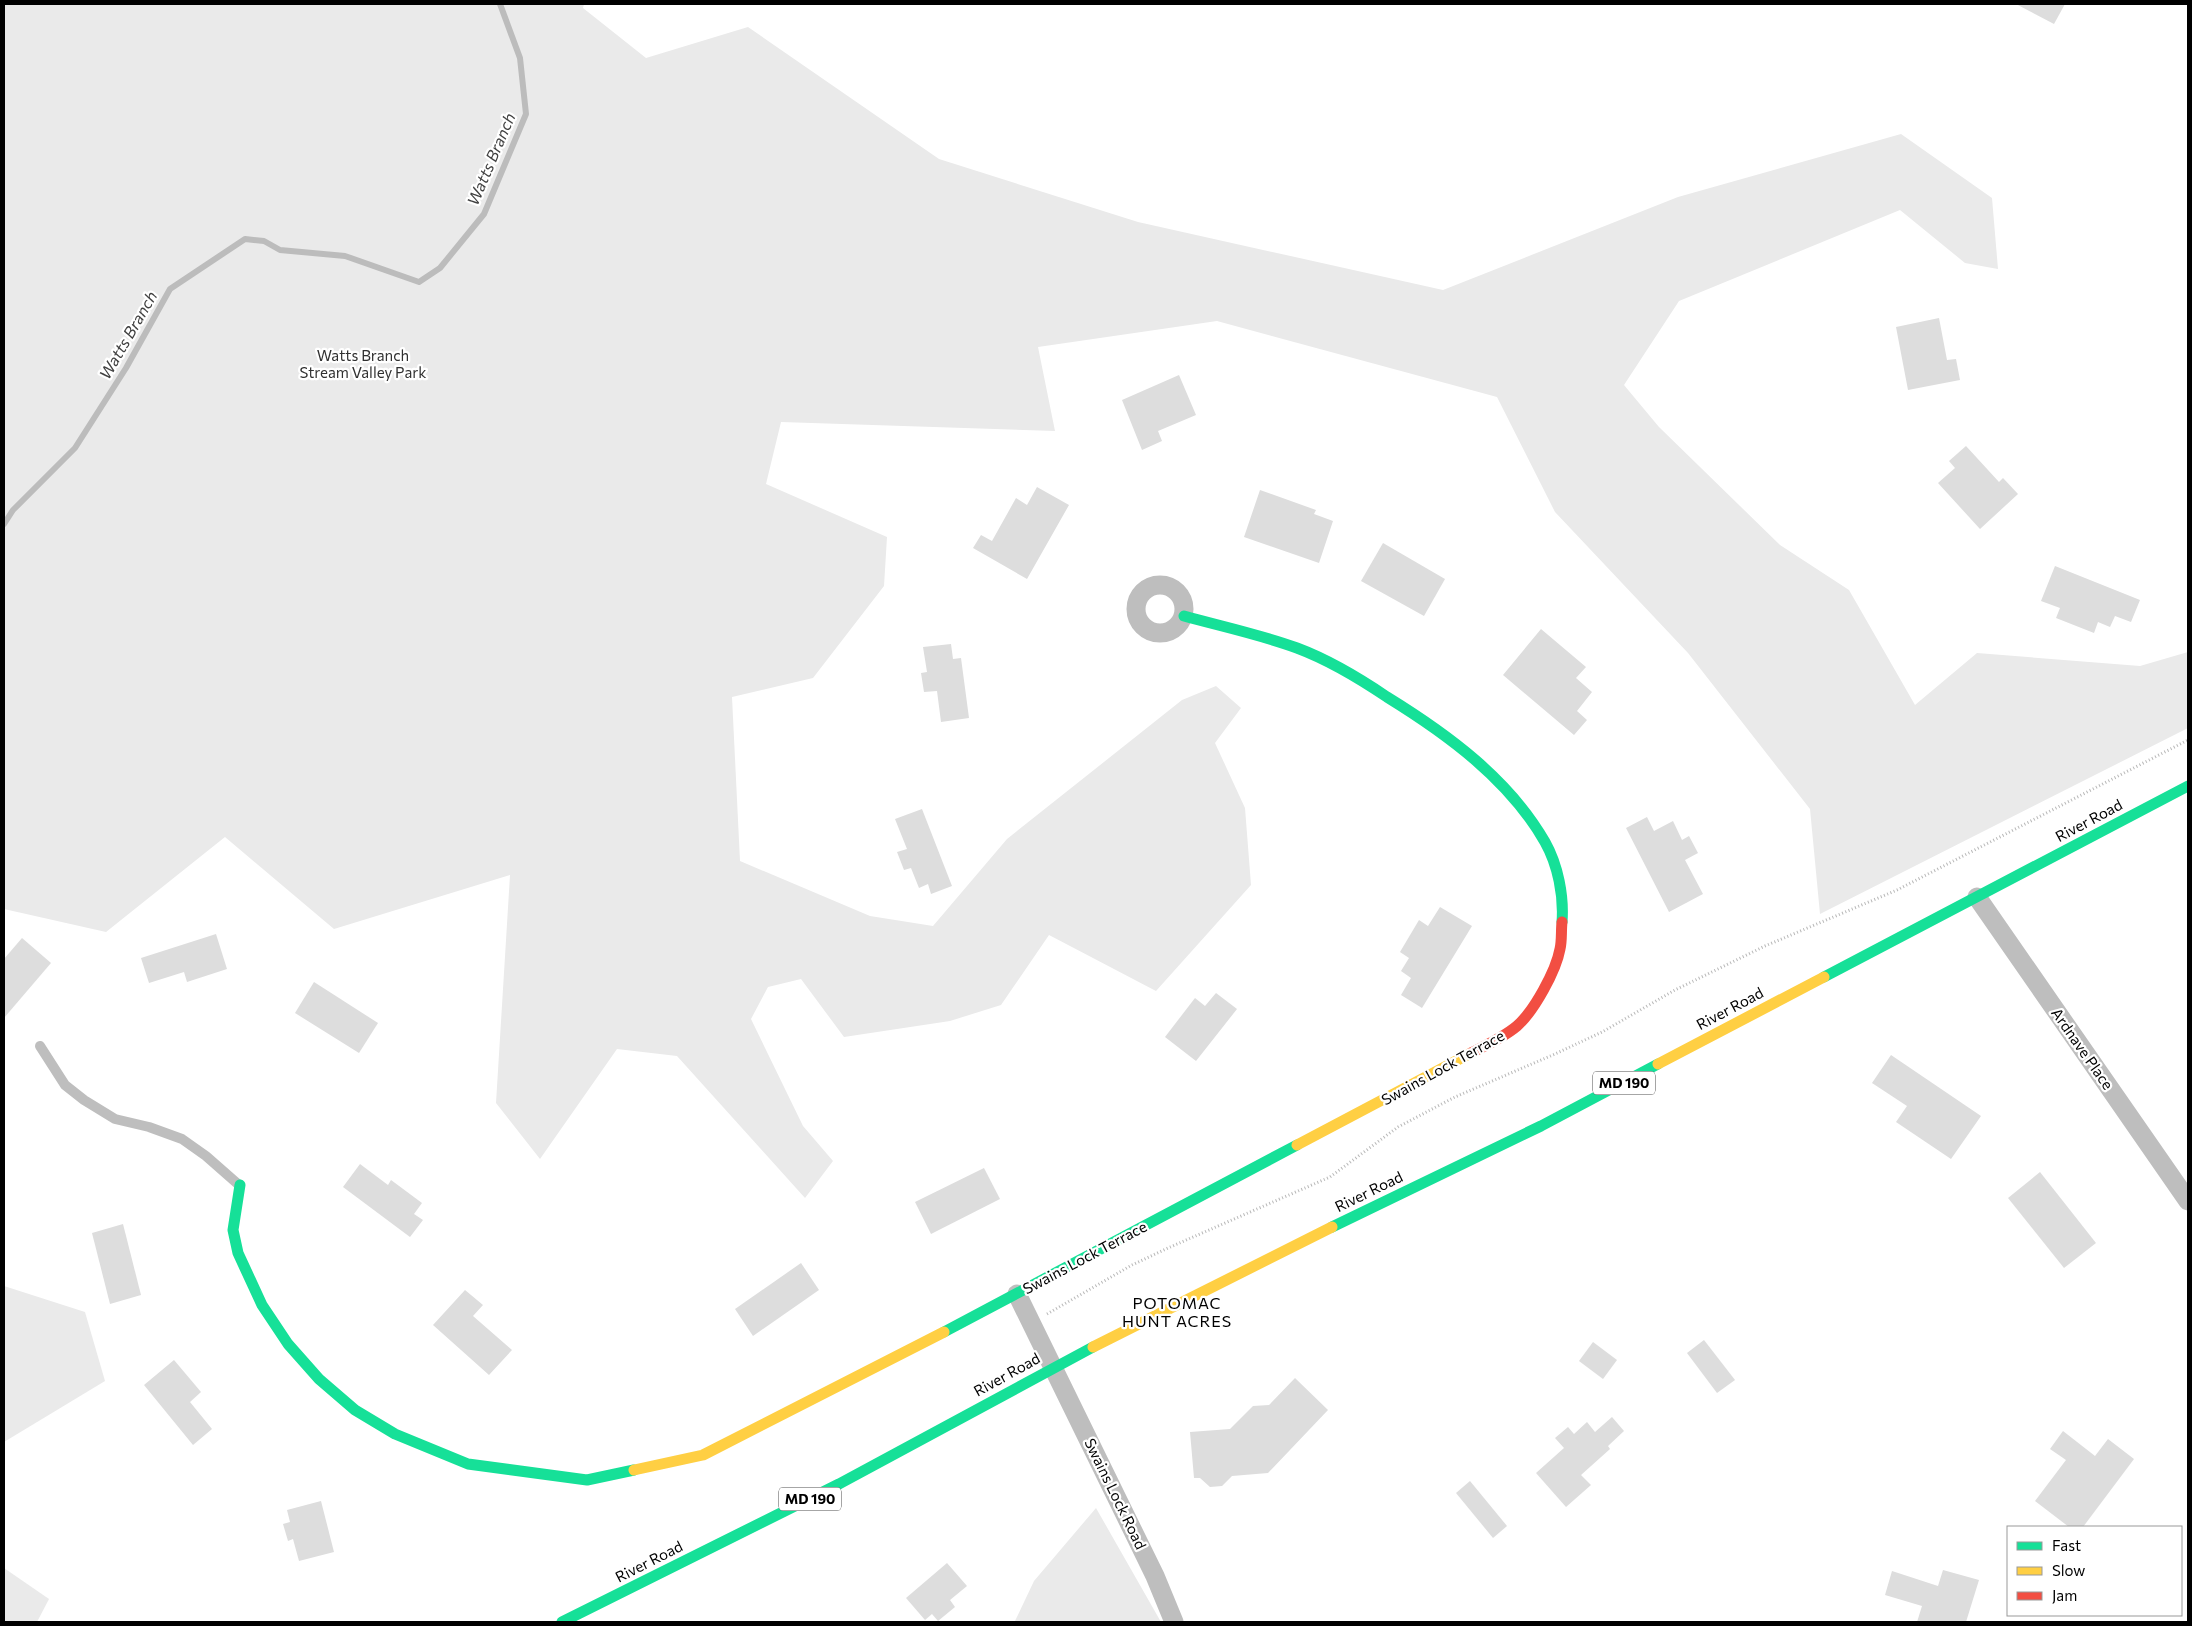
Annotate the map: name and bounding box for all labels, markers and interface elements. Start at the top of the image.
water label: Watts Branch [463,110,519,208]
water label: Watts Branch [95,287,160,382]
park label: Watts Branch Stream Valley Park [300,346,426,381]
street label: River Road [2052,795,2125,845]
street label: River Road [1693,983,1766,1033]
street label: Ardnave Place [2048,1004,2118,1093]
street label: Swains Lock Terrace [1378,1026,1507,1108]
road number: MD 190 [1593,1072,1655,1094]
street label: River Road [1332,1167,1405,1215]
street label: Swains Lock Terrace [1020,1217,1150,1297]
district label: POTOMAC HUNT ACRES [1122,1293,1232,1330]
street label: River Road [970,1349,1043,1400]
street label: Swains Lock Road [1081,1435,1151,1552]
road number: MD 190 [779,1488,841,1510]
legend [2007,1526,2182,1616]
street label: River Road [612,1536,685,1586]
text: Fast [2052,1536,2081,1554]
text: Slow [2052,1561,2085,1579]
text: Jam [2052,1586,2077,1604]

